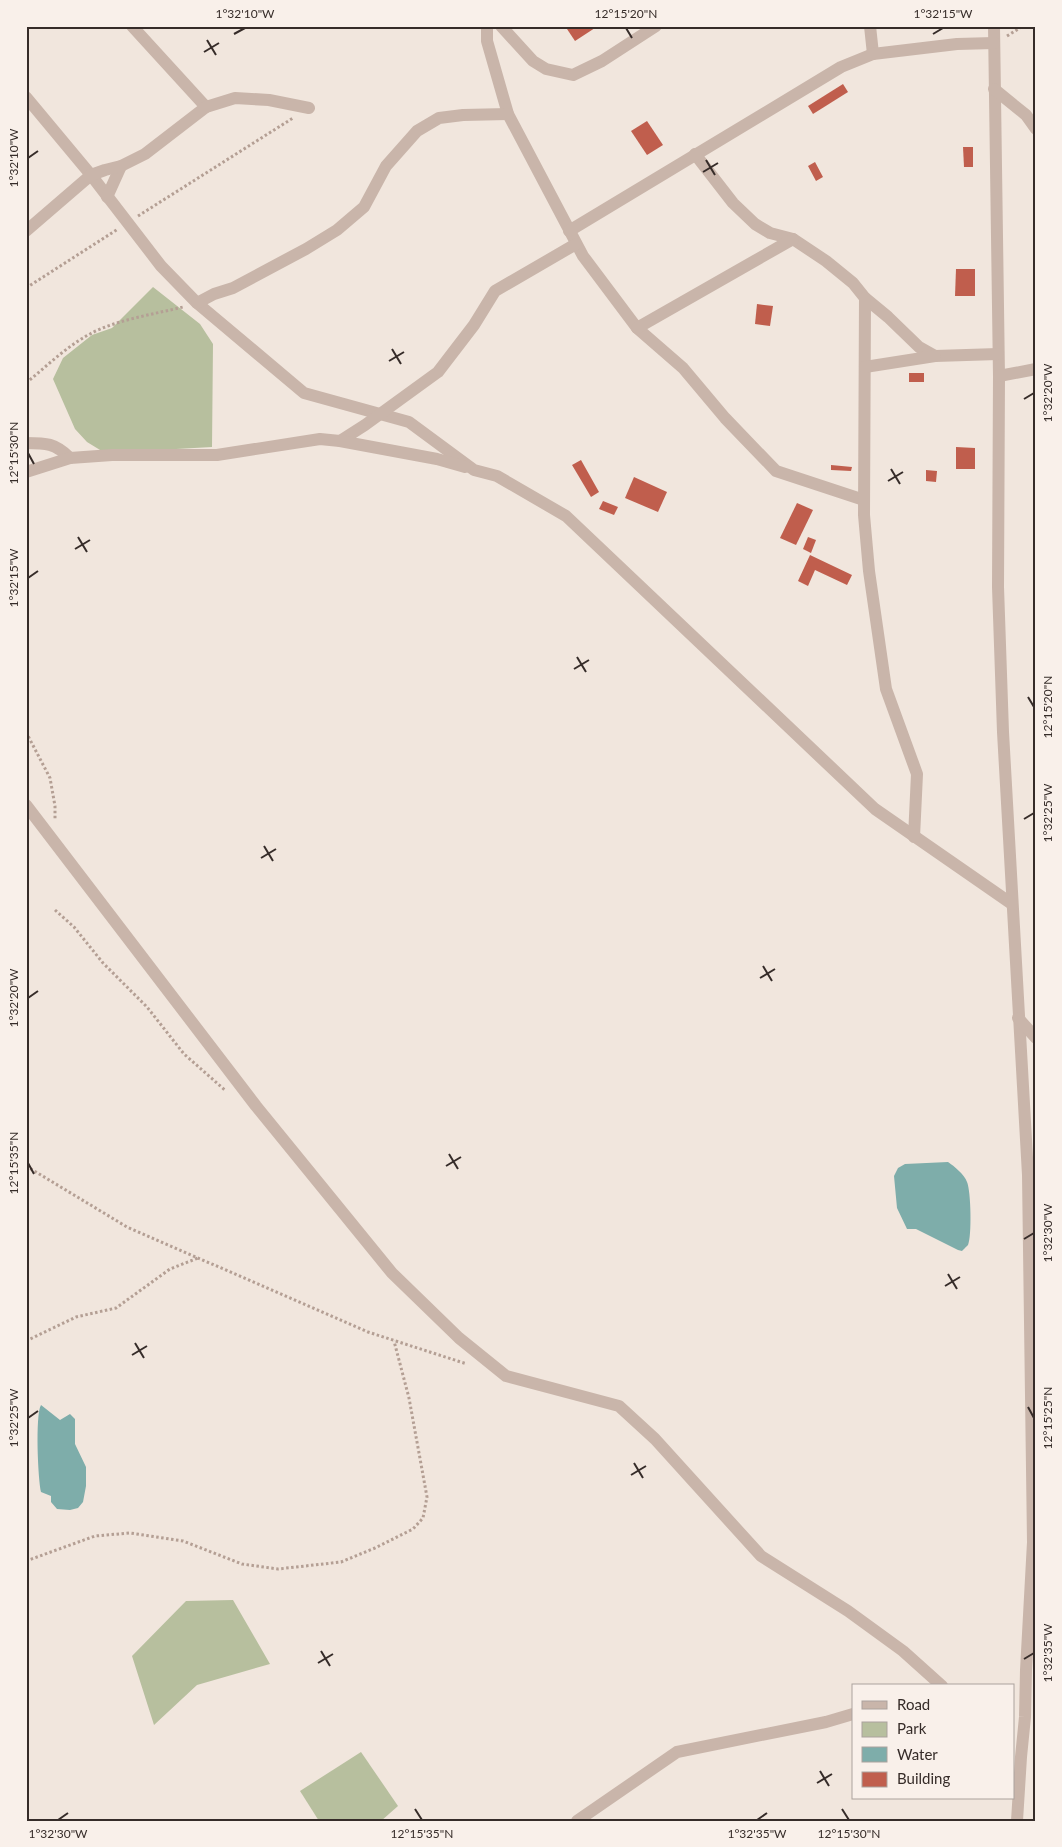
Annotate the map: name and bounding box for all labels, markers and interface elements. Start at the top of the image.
text: 1°32'10"W [215,6,275,21]
text: 12°15'20"N [595,6,657,21]
text: 1°32'15"W [913,6,973,21]
text: 1°32'10"W [6,128,21,188]
text: 1°32'20"W [1040,363,1055,423]
text: 12°15'30"N [6,422,21,484]
text: 1°32'15"W [6,548,21,608]
text: 12°15'20"N [1040,676,1055,738]
text: 1°32'25"W [1040,783,1055,843]
text: 1°32'20"W [6,968,21,1028]
text: 12°15'35"N [6,1132,21,1194]
text: 1°32'30"W [1040,1203,1055,1263]
text: 12°15'25"N [1040,1387,1055,1449]
text: 1°32'25"W [6,1388,21,1448]
text: 1°32'35"W [1040,1623,1055,1683]
legend [852,1684,1014,1800]
text: Road [897,1695,930,1713]
text: Park [897,1719,927,1737]
text: Water [897,1745,938,1763]
text: Building [897,1769,950,1787]
text: 1°32'30"W [28,1826,88,1841]
text: 12°15'35"N [391,1826,453,1841]
text: 1°32'35"W [727,1826,787,1841]
text: 12°15'30"N [818,1826,880,1841]

